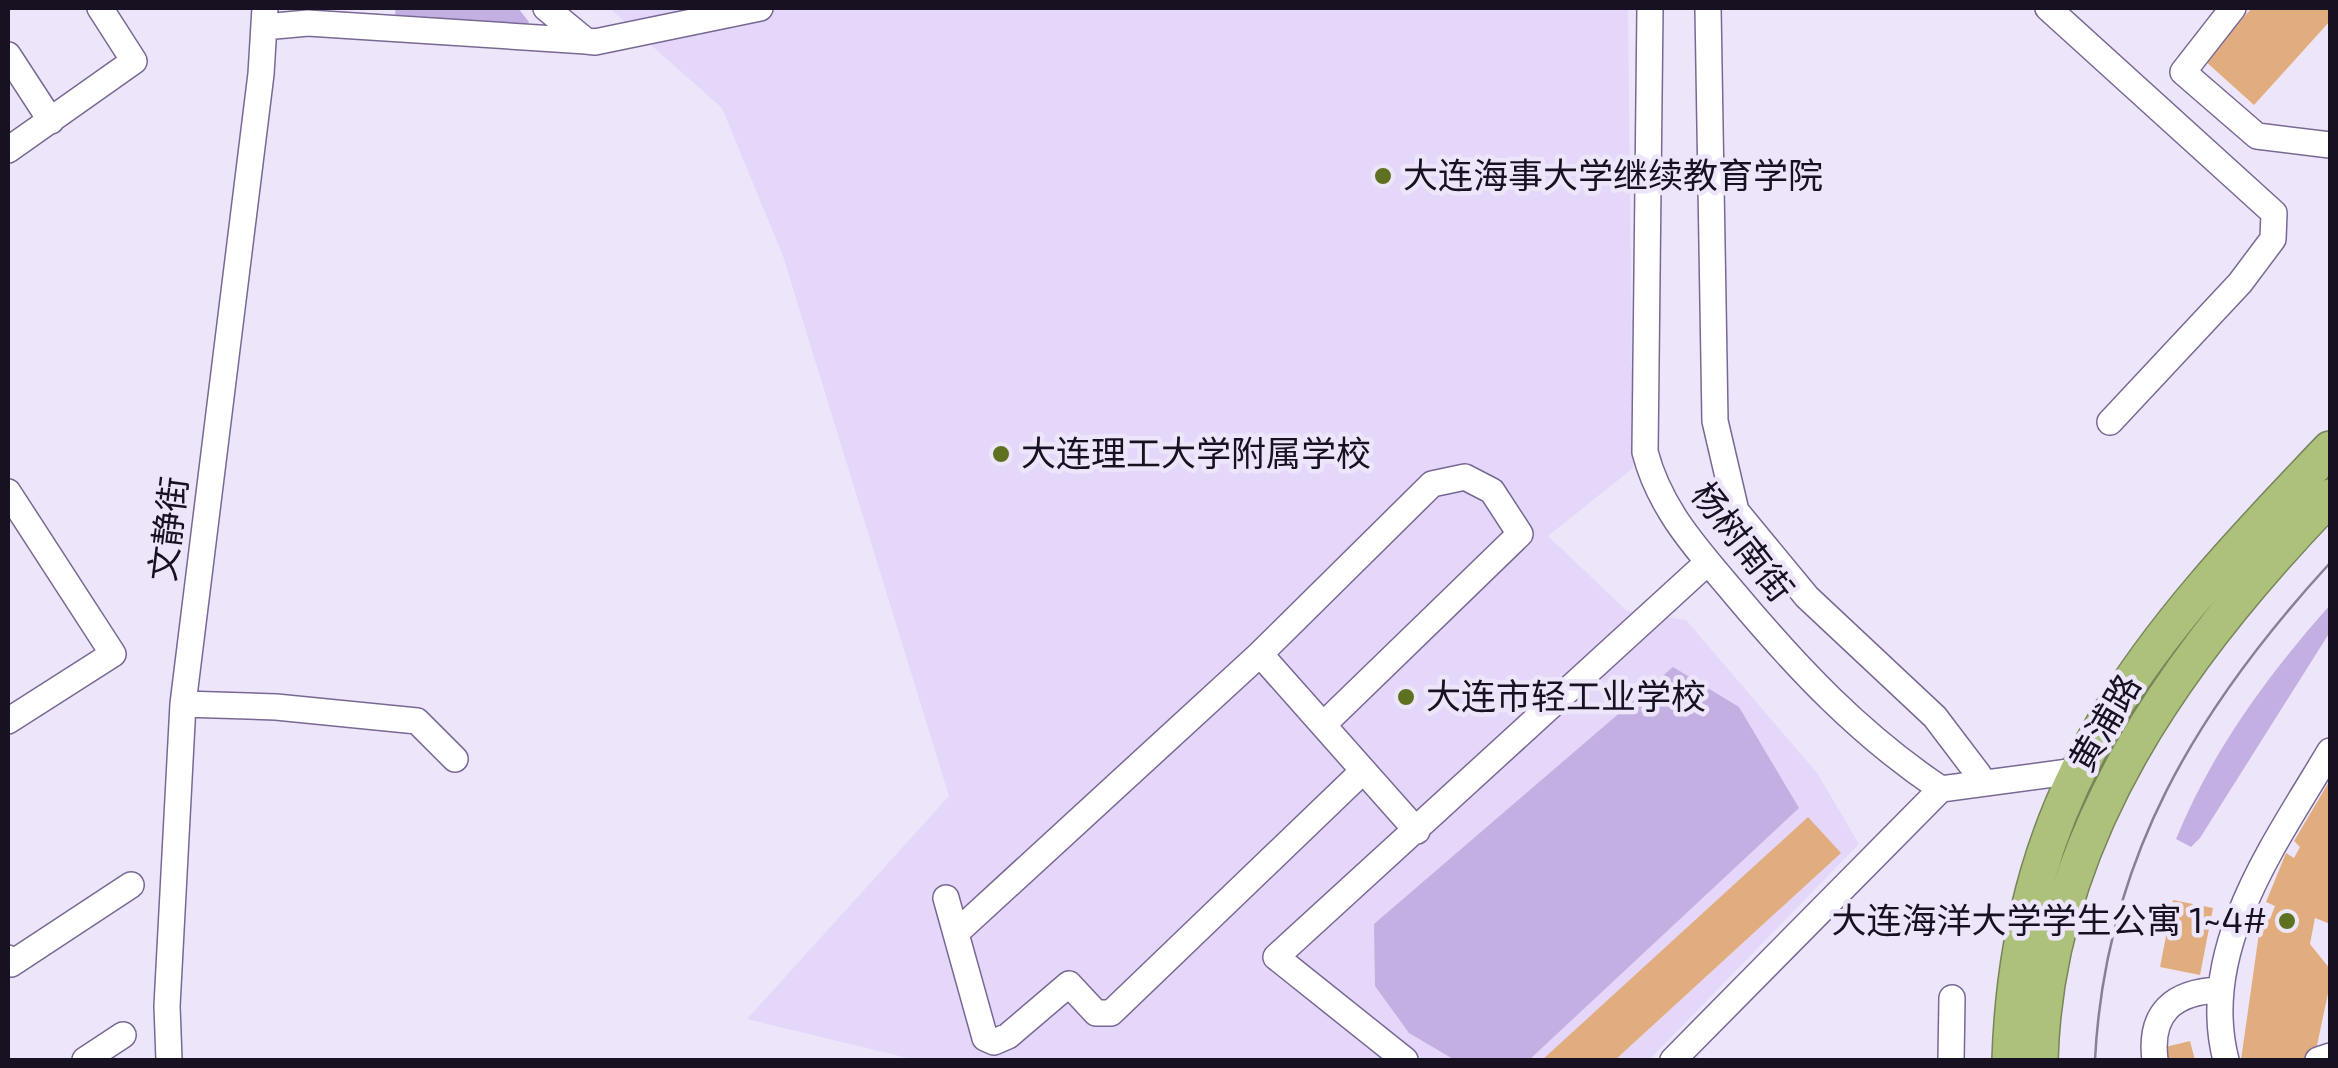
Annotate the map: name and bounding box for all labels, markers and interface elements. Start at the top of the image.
place label: 大连海事大学继续教育学院 [1403,153,1823,195]
marker: 大连海事大学继续教育学院 [1372,165,1394,187]
place label: 大连理工大学附属学校 [1021,431,1371,473]
marker: 大连理工大学附属学校 [990,443,1012,465]
street label: 杨树南街 [1684,473,1803,609]
street label: 文静街 [140,474,194,583]
street label: 黄浦路 [2059,666,2148,778]
place label: 大连市轻工业学校 [1426,674,1706,716]
marker: 大连市轻工业学校 [1395,686,1417,708]
place label: 大连海洋大学学生公寓 1~4# [1831,898,2267,940]
marker: 大连海洋大学学生公寓 1~4# [2276,910,2298,932]

